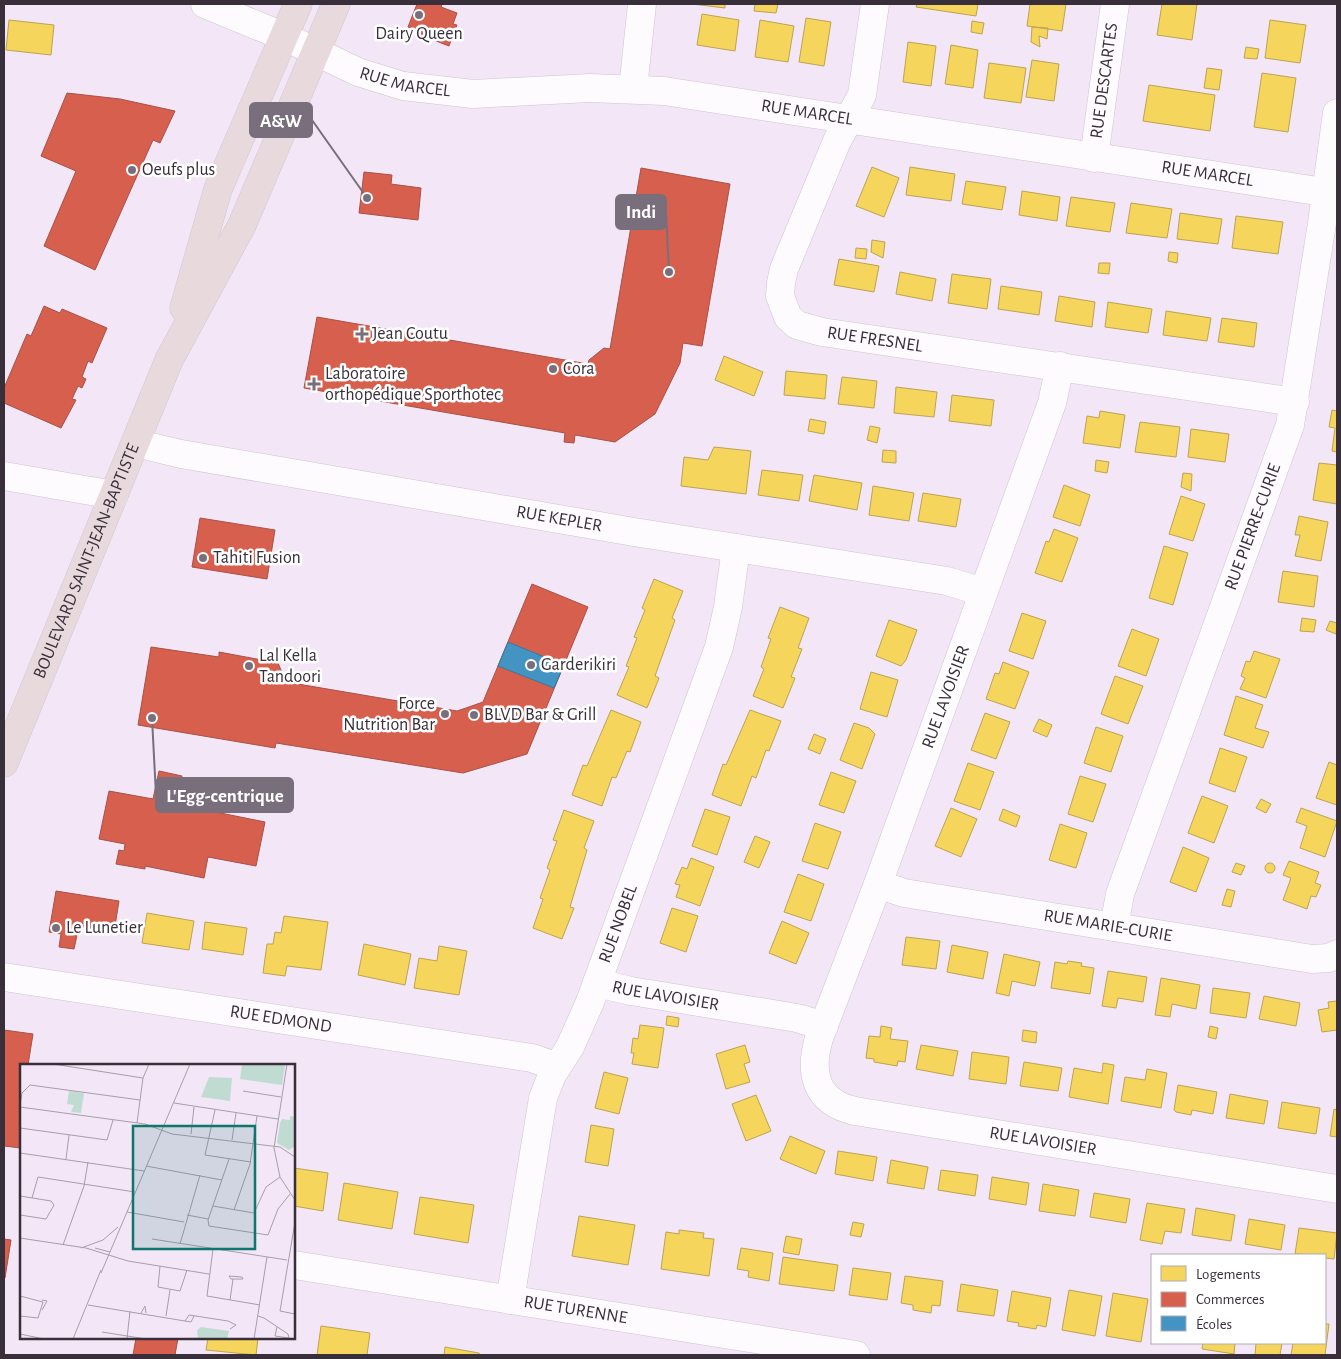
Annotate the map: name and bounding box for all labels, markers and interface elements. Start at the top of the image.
marker: Dairy Queen [413,9,425,21]
street label: RUE DESCARTES [1088,22,1121,140]
place label: Dairy Queen [375,25,463,43]
street label: RUE MARCEL [357,64,452,100]
street label: RUE MARCEL [760,97,855,129]
callout: A&W [250,103,312,137]
text: A&W [260,112,303,131]
street label: RUE MARCEL [1160,158,1255,190]
place label: Oeufs plus [142,161,215,179]
marker: Oeufs plus [126,164,138,176]
callout: Indi [616,195,666,229]
text: Indi [626,203,656,222]
street label: RUE FRESNEL [826,324,924,356]
place label: Jean Coutu [372,325,448,343]
marker: Jean Coutu [356,328,368,340]
place label: Cora [563,360,595,378]
marker: Cora [547,363,559,375]
place label: Laboratoire orthopédique Sporthotec [325,365,501,404]
marker: Laboratoire orthopédique Sporthotec [307,377,321,391]
street label: BOULEVARD SAINT-JEAN-BAPTISTE [31,441,143,681]
street label: RUE PIERRE-CURIE [1222,461,1284,593]
street label: RUE KEPLER [515,503,603,535]
place label: Tahiti Fusion [213,549,301,567]
marker: Tahiti Fusion [197,552,209,564]
street label: RUE LAVOISIER [919,643,973,751]
place label: Lal Kella Tandoori [259,647,321,686]
place label: Garderikiri [541,656,616,674]
marker: Garderikiri [525,659,537,671]
marker: Lal Kella Tandoori [243,660,255,672]
place label: Force Nutrition Bar [343,695,435,734]
place label: BLVD Bar & Grill [484,706,597,724]
marker: Force Nutrition Bar [439,708,451,720]
marker: BLVD Bar & Grill [468,709,480,721]
callout: L'Egg-centrique [156,778,293,812]
text: L'Egg-centrique [166,787,284,806]
street label: RUE NOBEL [596,882,641,965]
street label: RUE MARIE-CURIE [1042,907,1174,945]
place label: Le Lunetier [66,919,143,937]
marker: Le Lunetier [50,922,62,934]
street label: RUE LAVOISIER [610,978,720,1014]
street label: RUE EDMOND [229,1003,333,1036]
inset map [20,1064,295,1339]
street label: RUE LAVOISIER [988,1124,1098,1159]
legend [1151,1254,1326,1344]
text: Logements [1196,1267,1261,1282]
text: Commerces [1196,1292,1265,1307]
street label: RUE TURENNE [522,1293,629,1327]
text: Écoles [1196,1315,1232,1332]

